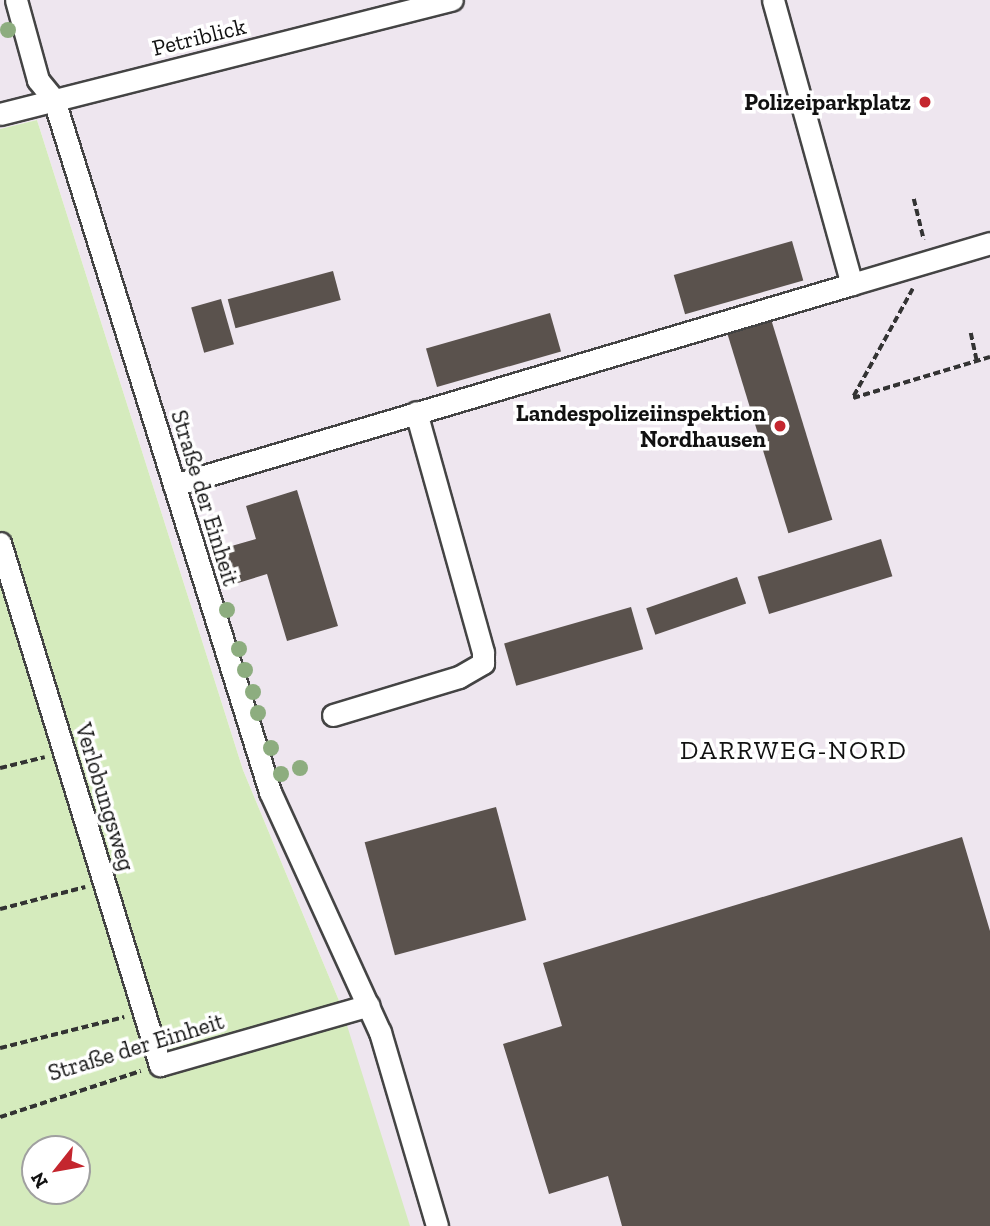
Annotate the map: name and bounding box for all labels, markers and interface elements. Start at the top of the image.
street label: Petriblick [149,12,249,62]
place label: Polizeiparkplatz [744,88,911,116]
marker: Polizeiparkplatz [917,94,933,110]
place label: Landespolizeiinspektion Nordhausen [516,399,766,453]
street label: Straße der Einheit [165,407,245,589]
marker: Landespolizeiinspektion Nordhausen [772,418,788,434]
street label: Verlobungsweg [69,720,141,874]
district label: DARRWEG-NORD [682,735,906,767]
street label: Straße der Einheit [45,1007,227,1087]
north arrow [21,1135,91,1205]
text: N [26,1168,53,1192]

